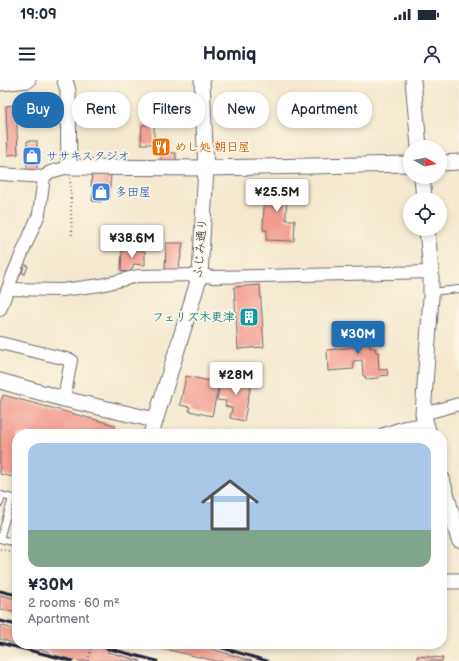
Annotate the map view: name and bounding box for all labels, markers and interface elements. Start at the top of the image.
text: 19:09 [20,5,57,24]
icon: menu [16,43,38,65]
icon: person [421,43,443,65]
text: Homiq [203,44,256,65]
chip: Buy [12,92,64,128]
chip: Rent [72,92,130,128]
chip: Filters [138,92,205,128]
chip: New [213,92,269,128]
chip: Apartment [277,92,372,128]
restaurant icon: めし処 朝日屋 [150,136,172,158]
place label: めし処 朝日屋 [175,140,250,155]
north arrow [403,140,447,184]
map controls [403,140,447,236]
shop icon: ササキスタジオ [21,145,43,167]
place label: ササキスタジオ [46,149,130,164]
pin: ¥25.5M [244,179,310,213]
shop icon: 多田屋 [90,181,112,203]
text: ¥25.5M [255,184,299,200]
place label: 多田屋 [115,185,151,200]
button: locate [403,192,447,236]
street label: ふじみ通り [190,217,211,279]
pin: ¥38.6M [99,225,165,259]
text: ¥38.6M [109,230,155,246]
building icon: フェリズ木更津 [238,306,260,328]
place label: フェリズ木更津 [152,310,235,325]
pin: ¥30M [334,321,382,355]
text: ¥30M [341,326,375,342]
pin: ¥28M [212,362,260,396]
text: ¥28M [219,367,253,383]
icon: home [194,469,266,541]
text: ¥30M [28,575,74,595]
text: 2 rooms · 60 m² [28,595,120,611]
text: Apartment [28,611,89,627]

